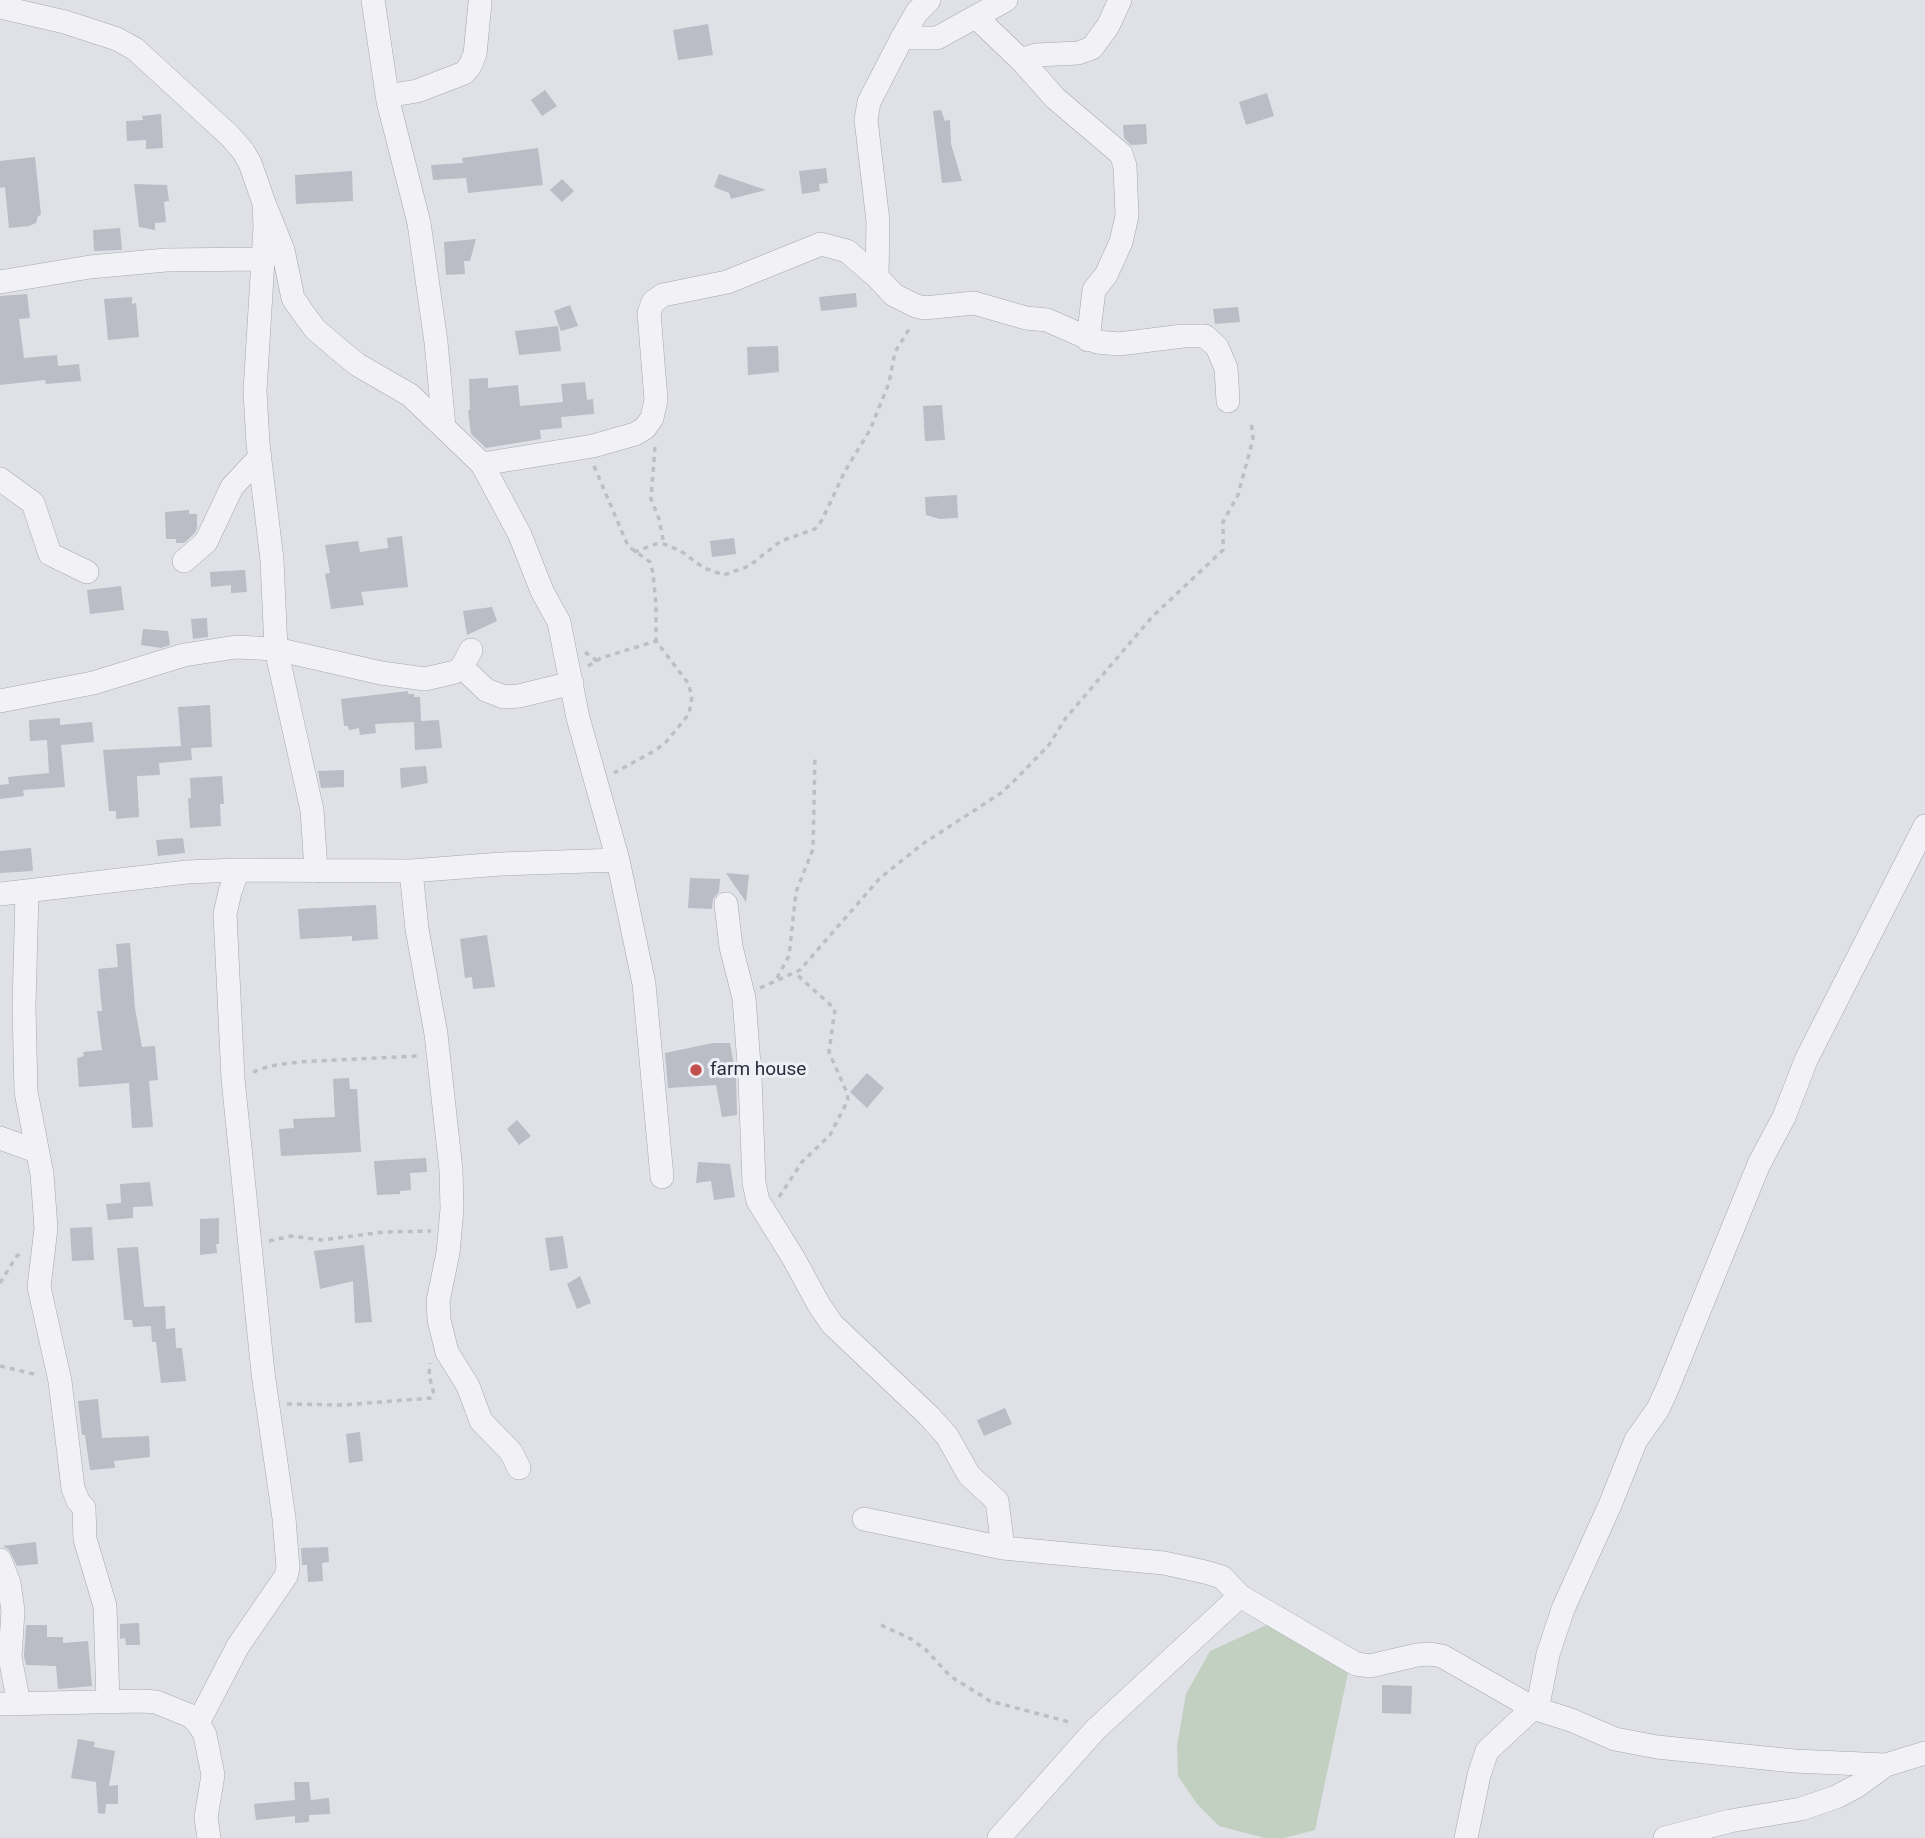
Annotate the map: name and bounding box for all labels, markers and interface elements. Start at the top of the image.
place label: farm house [710,1059,806,1081]
marker: farm house [688,1062,704,1078]

